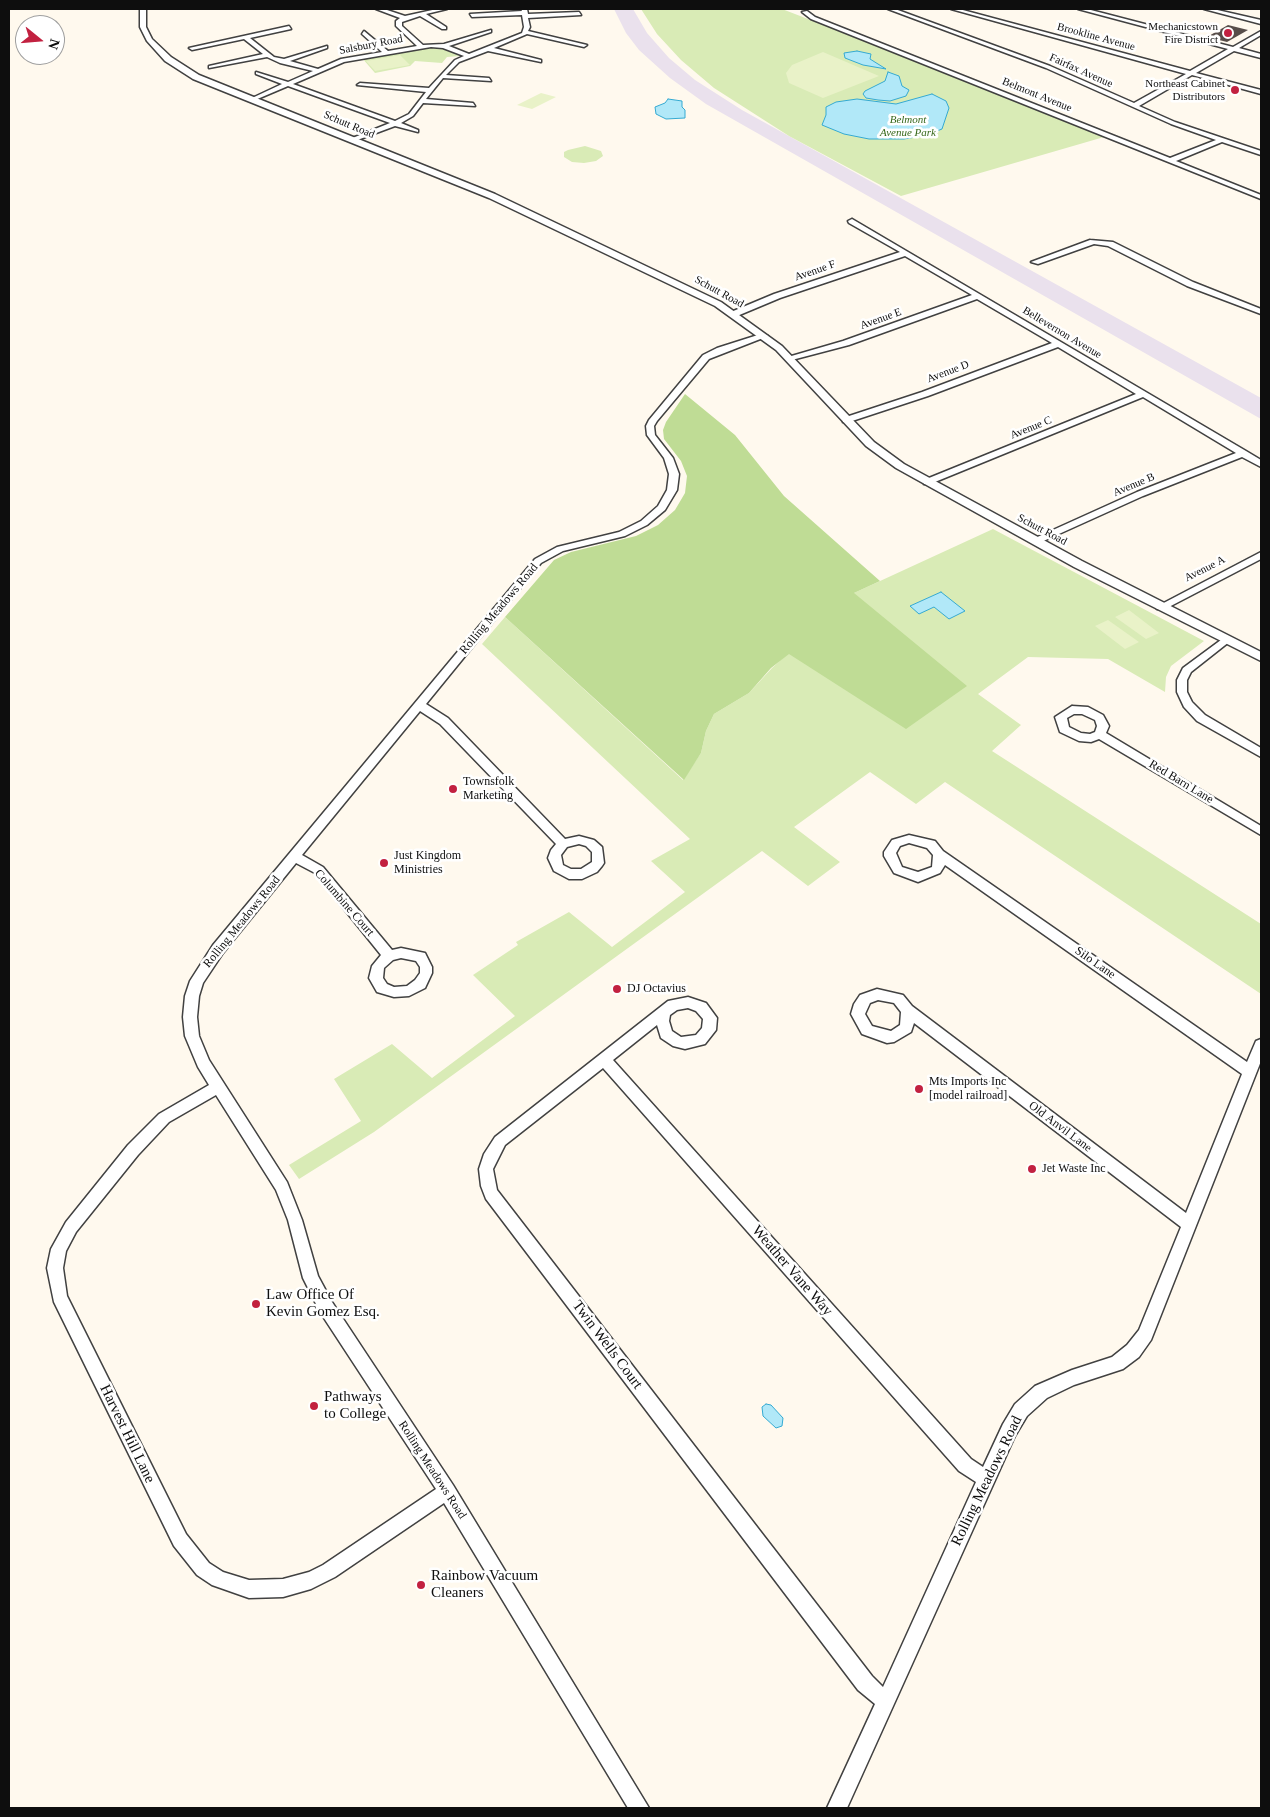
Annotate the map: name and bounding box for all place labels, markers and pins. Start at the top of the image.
place label: Mechanicstown Fire District [1148,20,1218,46]
marker: Mechanicstown Fire District [1222,27,1234,39]
place label: Northeast Cabinet Distributors [1145,77,1225,103]
marker: Northeast Cabinet Distributors [1229,84,1241,96]
place label: Townsfolk Marketing [463,775,514,803]
marker: Townsfolk Marketing [447,783,459,795]
place label: Just Kingdom Ministries [394,849,461,877]
marker: Just Kingdom Ministries [378,857,390,869]
place label: DJ Octavius [627,982,686,996]
marker: DJ Octavius [611,983,623,995]
place label: Mts Imports Inc [model railroad] [929,1075,1007,1103]
marker: Mts Imports Inc [model railroad] [913,1083,925,1095]
place label: Jet Waste Inc [1042,1162,1106,1176]
marker: Jet Waste Inc [1026,1163,1038,1175]
place label: Law Office Of Kevin Gomez Esq. [266,1286,380,1321]
marker: Law Office Of Kevin Gomez Esq. [250,1298,262,1310]
place label: Pathways to College [324,1388,386,1423]
marker: Pathways to College [308,1400,320,1412]
place label: Rainbow Vacuum Cleaners [431,1567,538,1602]
marker: Rainbow Vacuum Cleaners [415,1579,427,1591]

